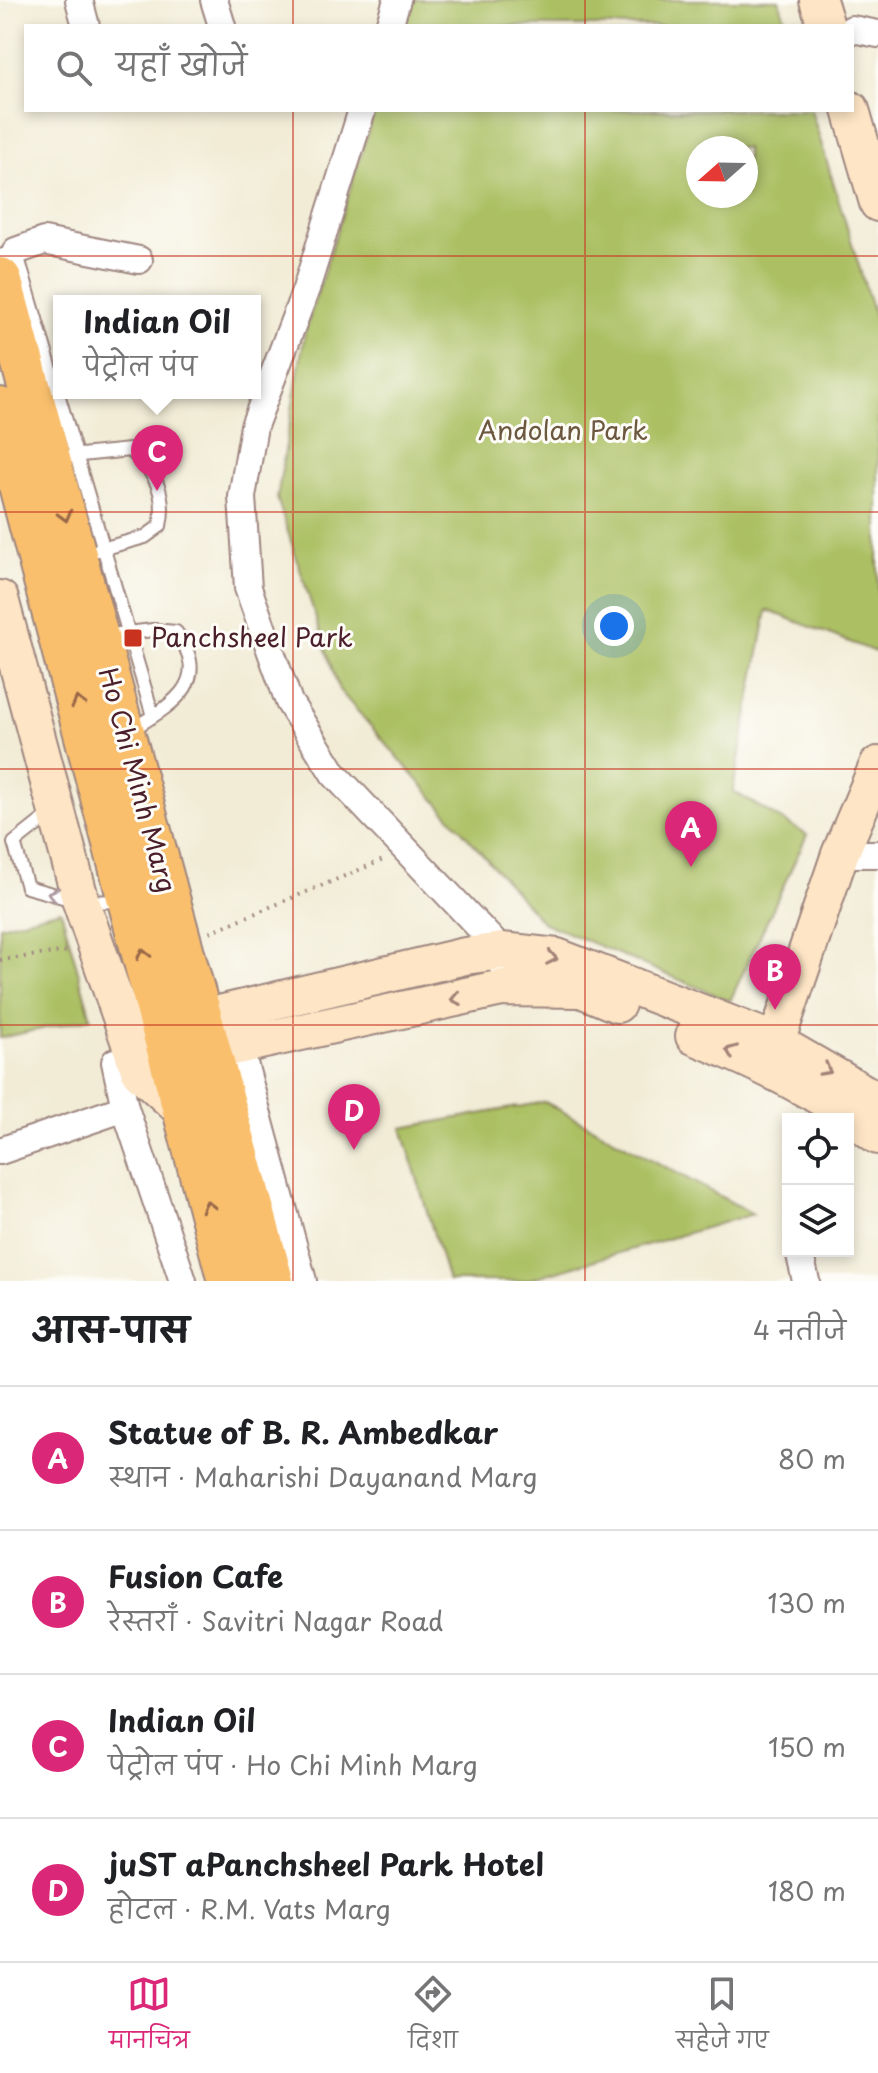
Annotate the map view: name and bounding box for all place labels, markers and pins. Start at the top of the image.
pin: C [131,425,183,491]
place label: Panchsheel Park [151,617,353,656]
marker: Panchsheel Park [122,627,144,649]
pin: A [665,801,717,867]
pin: B [749,944,801,1010]
pin: D [328,1084,380,1150]

